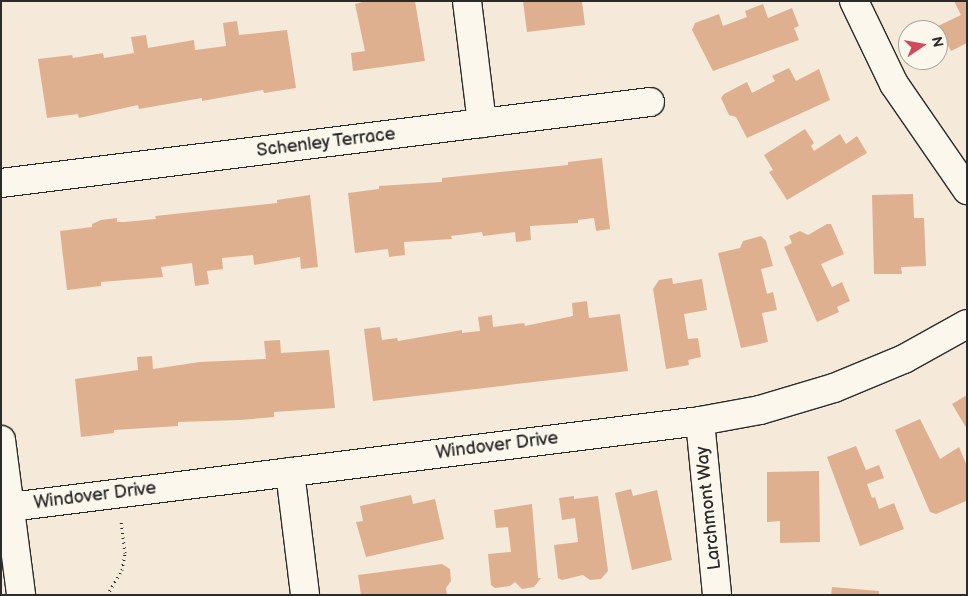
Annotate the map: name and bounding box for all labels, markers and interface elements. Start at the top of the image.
north arrow [898,20,948,70]
text: N [928,35,947,49]
street label: Schenley Terrace [255,124,397,162]
street label: Windover Drive [435,428,559,464]
street label: Larchmont Way [692,445,726,571]
street label: Windover Drive [33,478,157,514]

